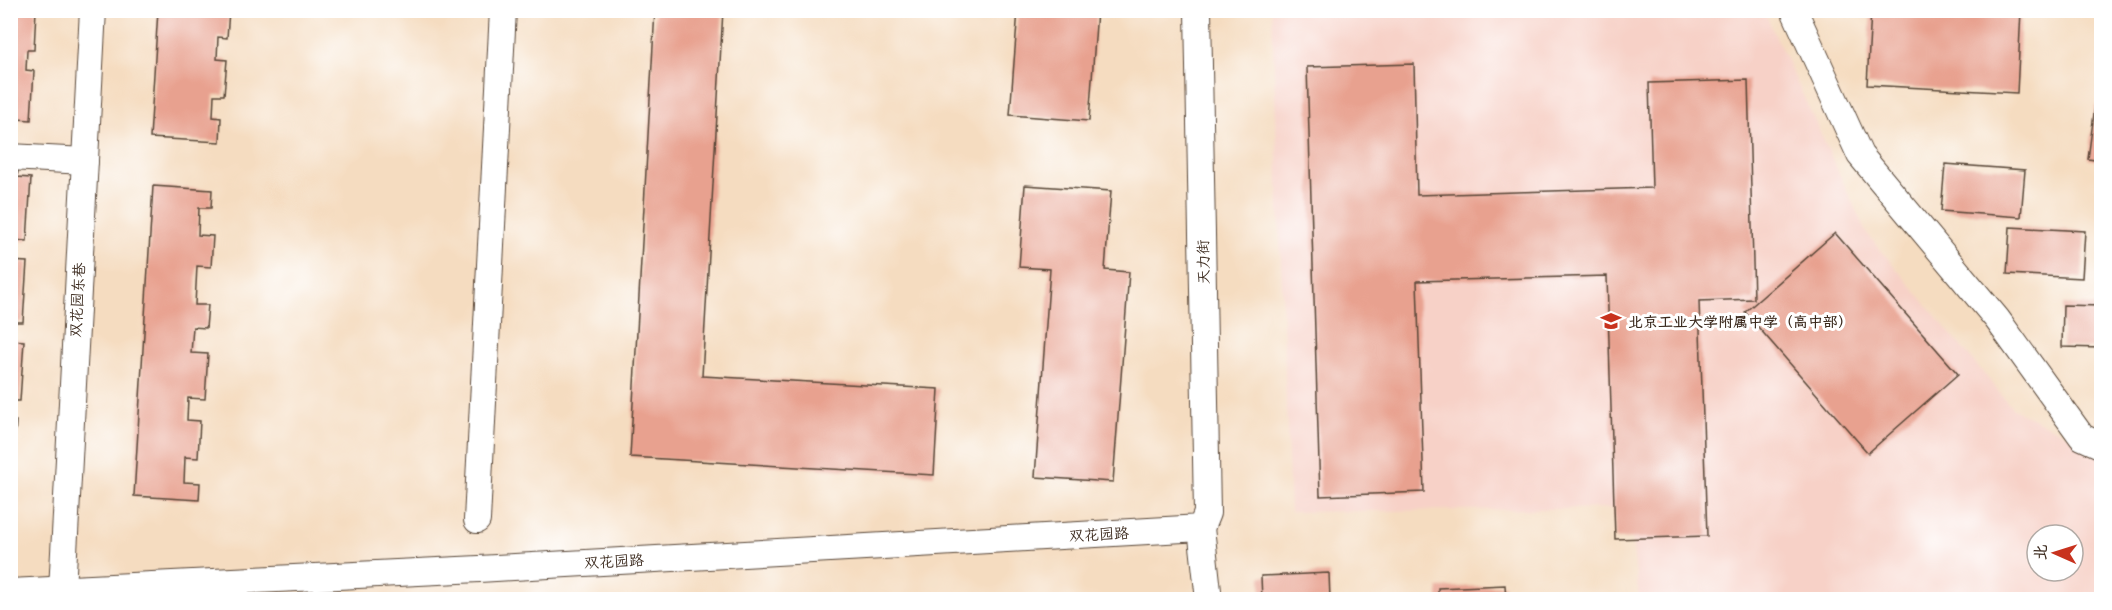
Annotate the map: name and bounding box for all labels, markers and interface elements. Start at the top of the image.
street label: 天力街 [1193,239,1213,285]
street label: 双花园东巷 [66,262,88,338]
school or university icon: 北京工业大学附属中学（高中部） [1599,309,1623,333]
place label: 北京工业大学附属中学（高中部） [1628,312,1853,331]
street label: 双花园路 [1069,523,1129,545]
north arrow [2025,523,2085,583]
text: 北 [2030,544,2050,561]
street label: 双花园路 [584,550,644,572]

